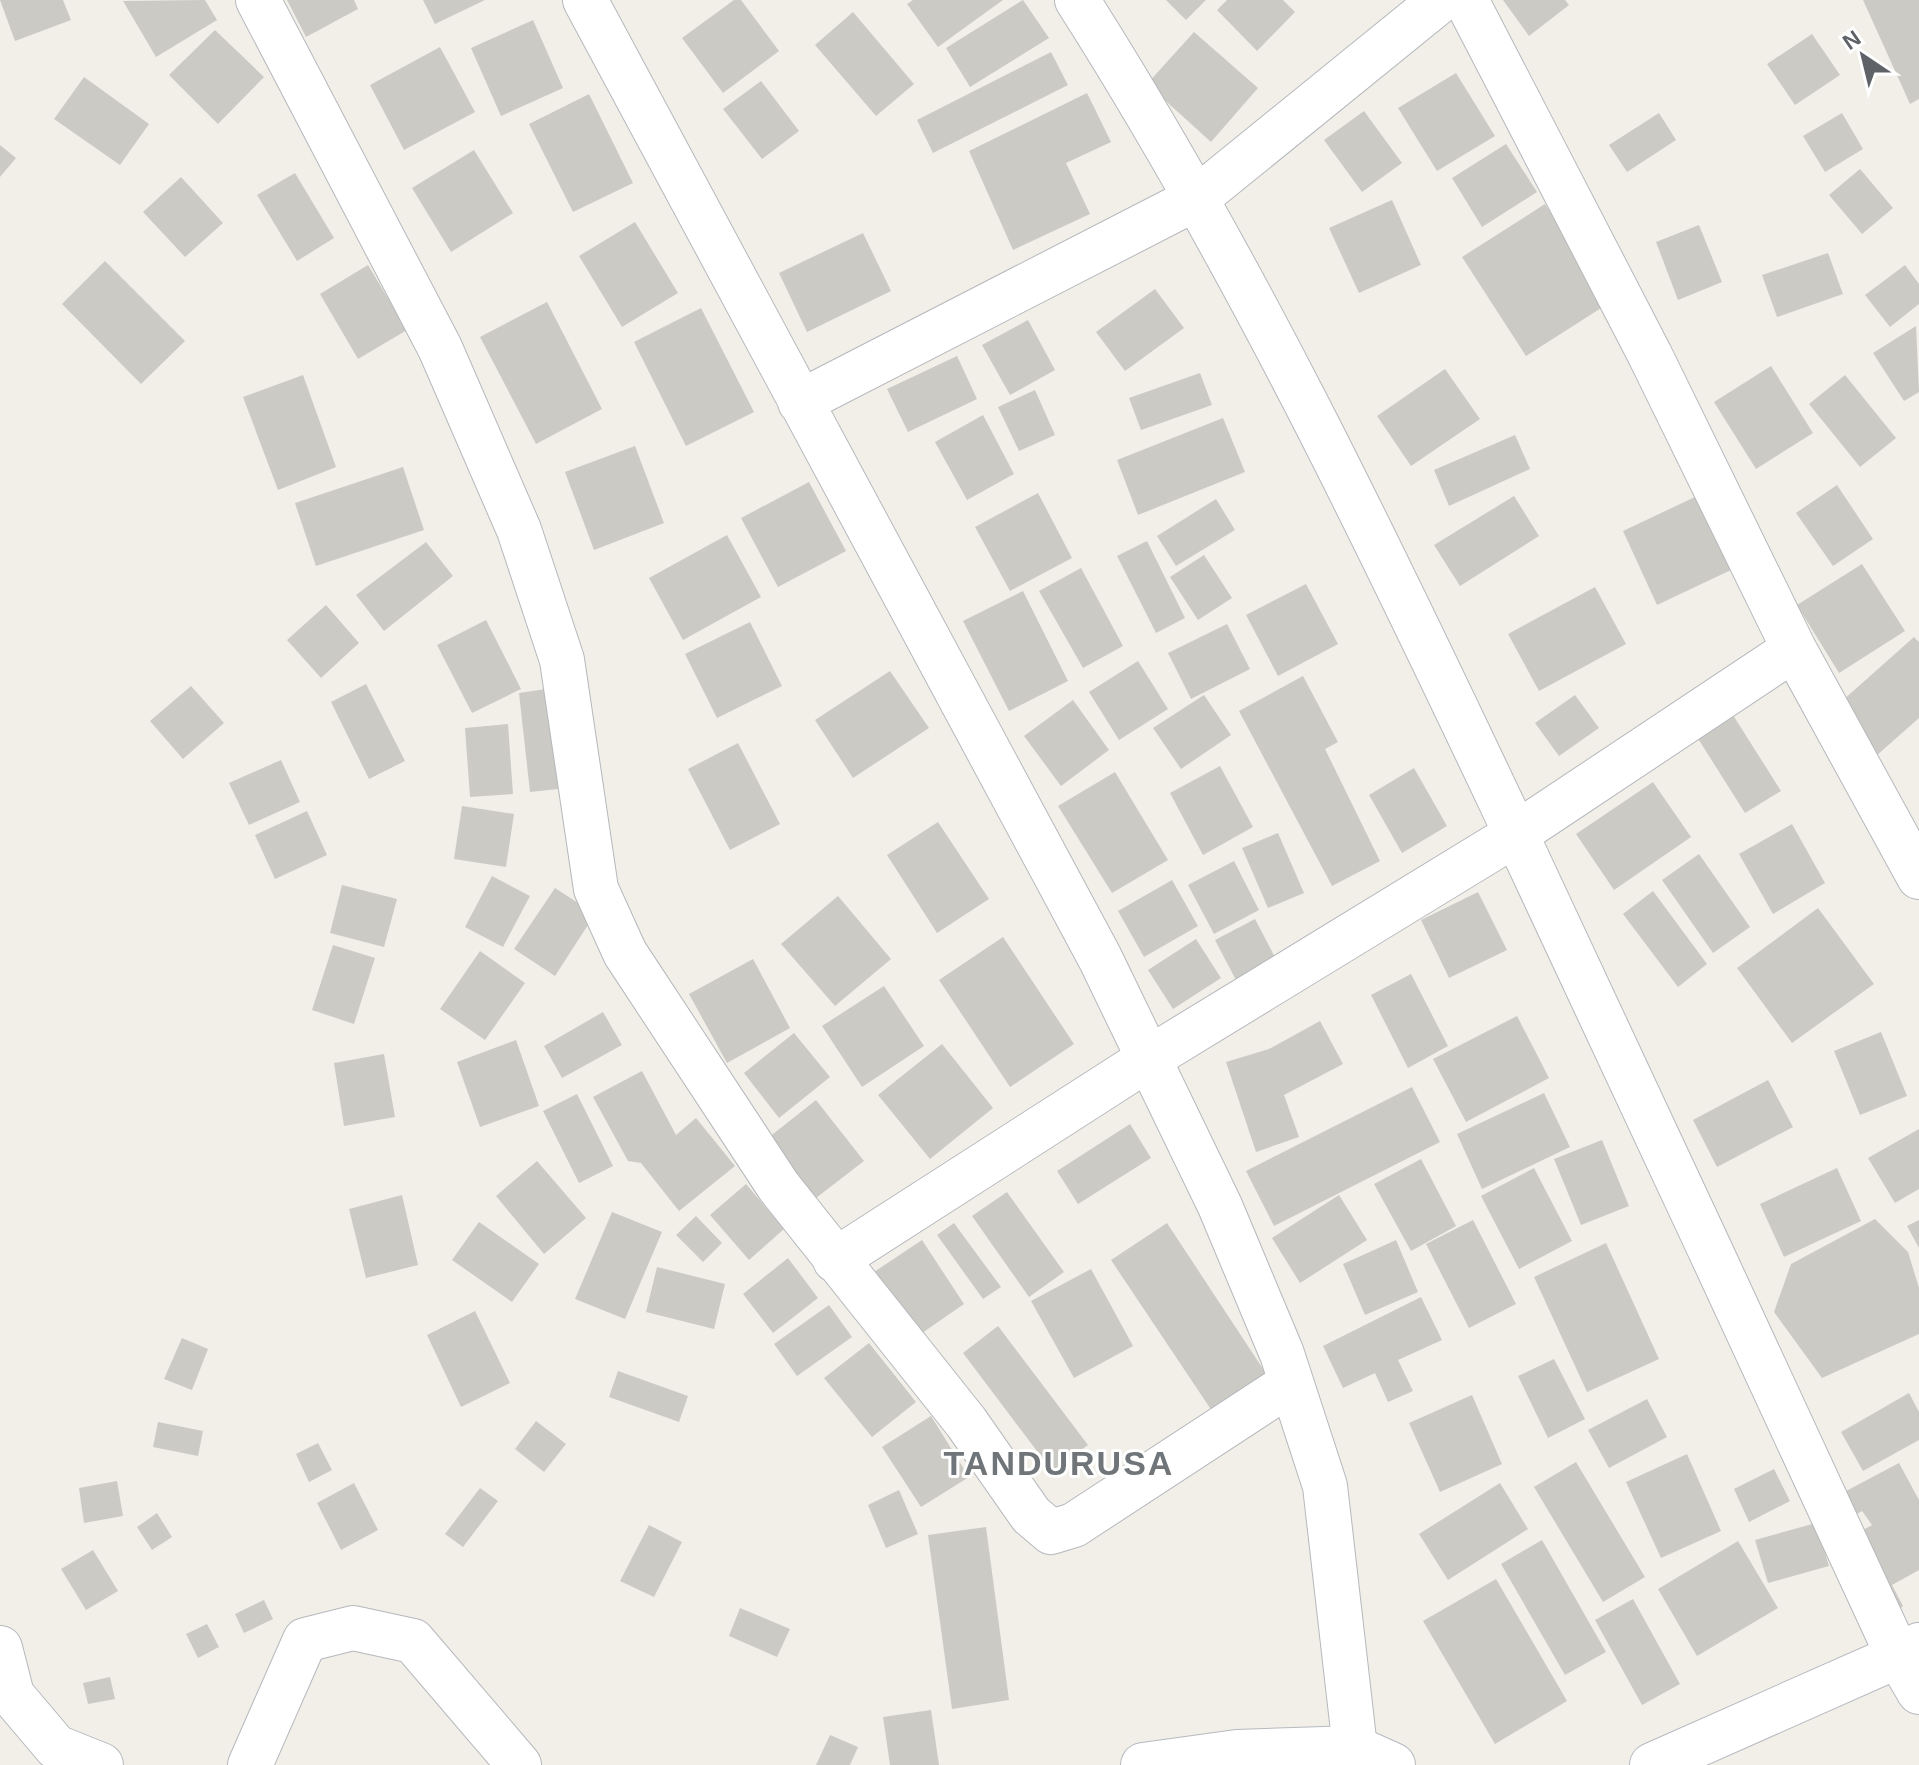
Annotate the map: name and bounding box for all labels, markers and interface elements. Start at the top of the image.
north arrow [1823,16,1903,96]
text: N [1838,25,1865,55]
district label: TANDURUSA [944,1444,1174,1482]

